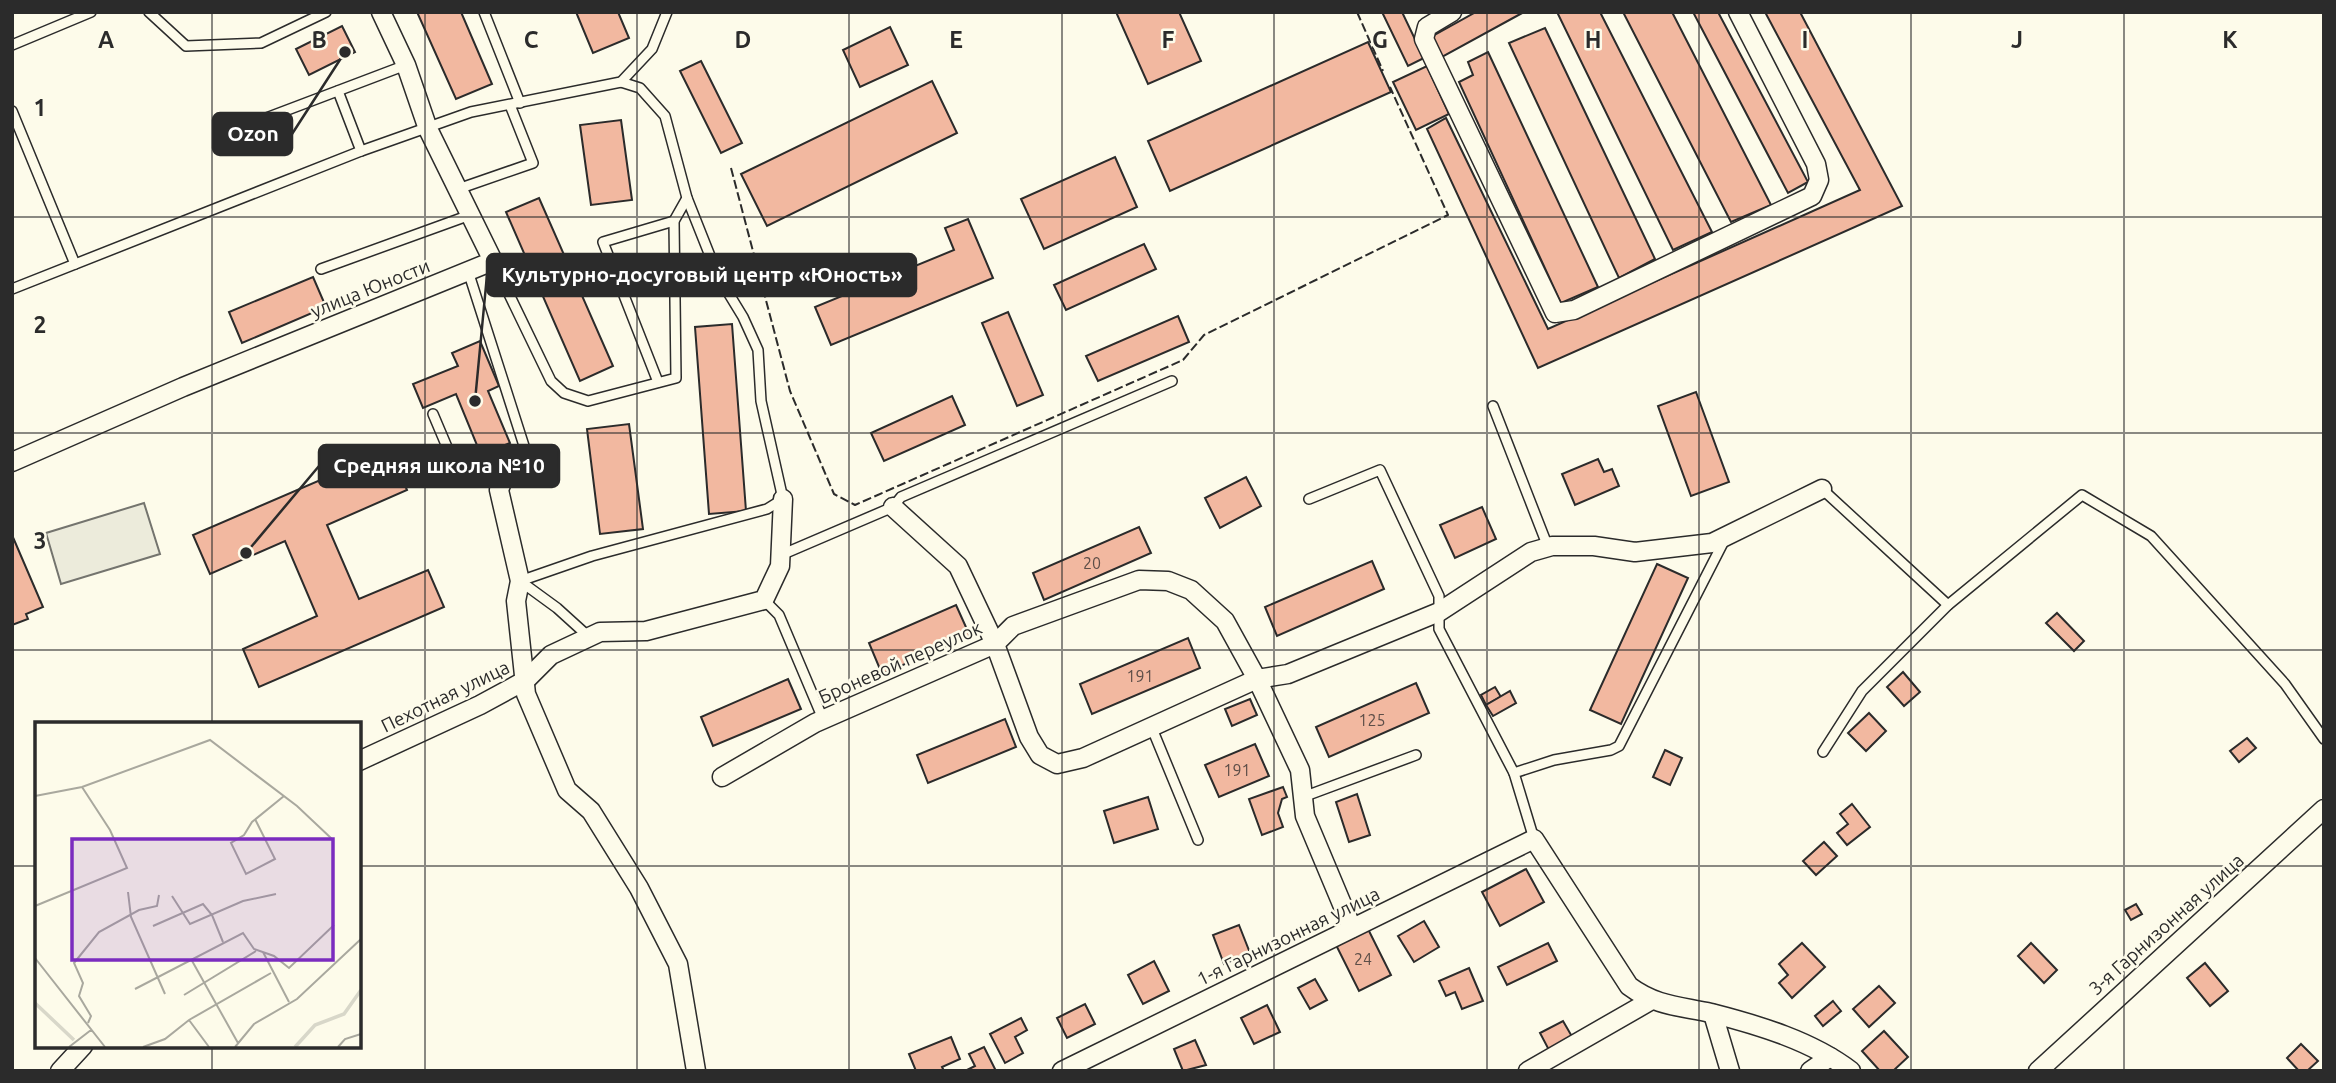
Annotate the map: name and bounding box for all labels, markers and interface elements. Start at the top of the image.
text: A [98,27,114,52]
text: B [311,27,327,52]
text: C [524,27,539,52]
text: D [735,27,751,52]
text: E [949,27,963,52]
text: F [1162,27,1175,52]
text: G [1372,27,1388,52]
text: H [1585,27,1601,52]
text: I [1802,27,1808,52]
text: J [2011,27,2023,52]
text: K [2222,27,2238,52]
text: 1 [34,95,46,120]
callout: Ozon [213,113,292,155]
text: Ozon [227,121,279,145]
street label: улица Юности [307,254,433,322]
callout: Культурно-досуговый центр «Юность» [487,254,916,296]
text: Культурно-досуговый центр «Юность» [502,262,903,286]
text: 2 [34,312,46,337]
callout: Средняя школа №10 [319,445,559,487]
text: Средняя школа №10 [333,453,545,477]
text: 3 [34,528,46,553]
house number: 20 [1083,554,1101,572]
street label: Броневой переулок [815,616,985,708]
street label: Пехотная улица [377,655,513,737]
house number: 191 [1126,667,1154,685]
house number: 125 [1358,711,1386,729]
inset map [35,722,360,1048]
house number: 191 [1223,761,1251,779]
street label: 3-я Гарнизонная улица [2084,849,2248,999]
street label: 1-я Гарнизонная улица [1193,882,1383,990]
house number: 24 [1354,950,1372,968]

